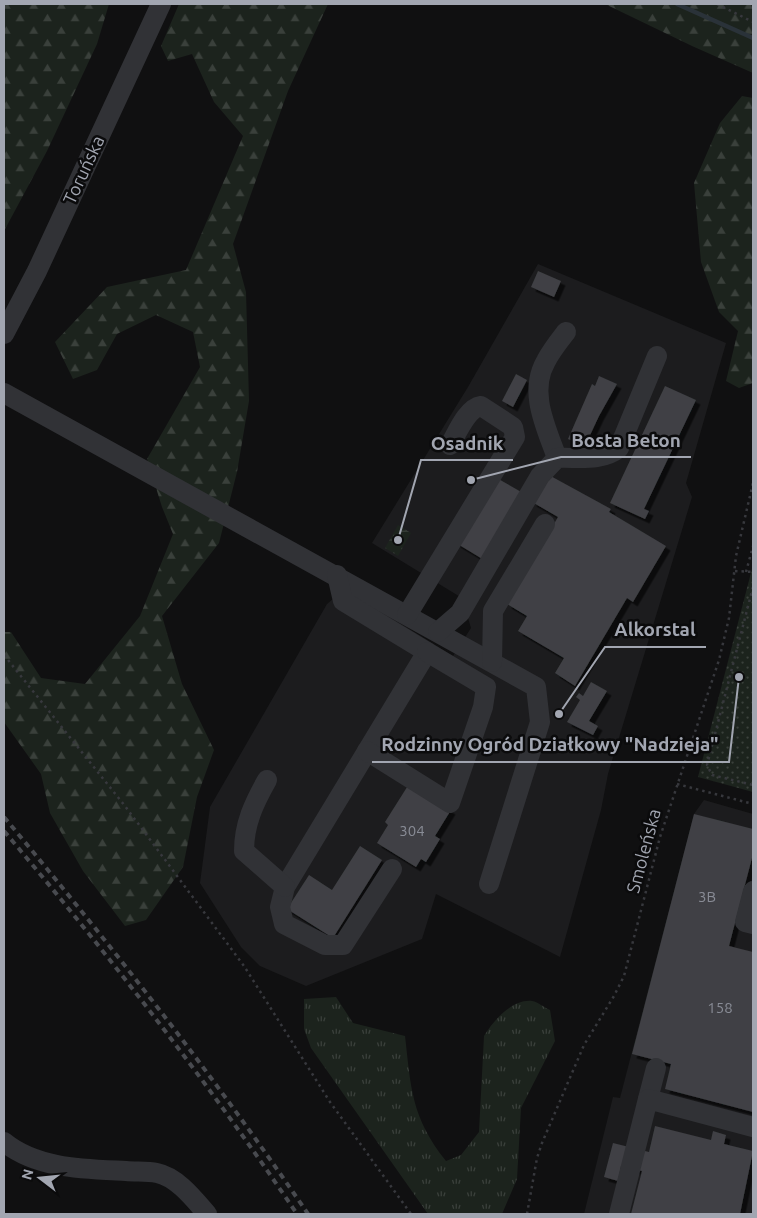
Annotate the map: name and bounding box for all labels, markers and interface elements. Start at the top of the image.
street label: Toruńska [59,132,108,207]
callout: Bosta Beton [561,423,691,457]
callout: Osadnik [421,426,513,460]
text: Bosta Beton [571,429,681,451]
text: Osadnik [431,432,504,454]
callout: Alkorstal [605,613,706,647]
text: Alkorstal [614,618,696,640]
callout: Rodzinny Ogród Działkowy "Nadzieja" [372,728,729,762]
text: Rodzinny Ogród Działkowy "Nadzieja" [381,733,719,755]
street label: Smoleńska [622,806,664,895]
house number: 304 [399,822,425,839]
house number: 3B [698,888,716,905]
house number: 158 [707,999,733,1016]
north arrow [15,1153,65,1203]
text: N [18,1167,37,1182]

